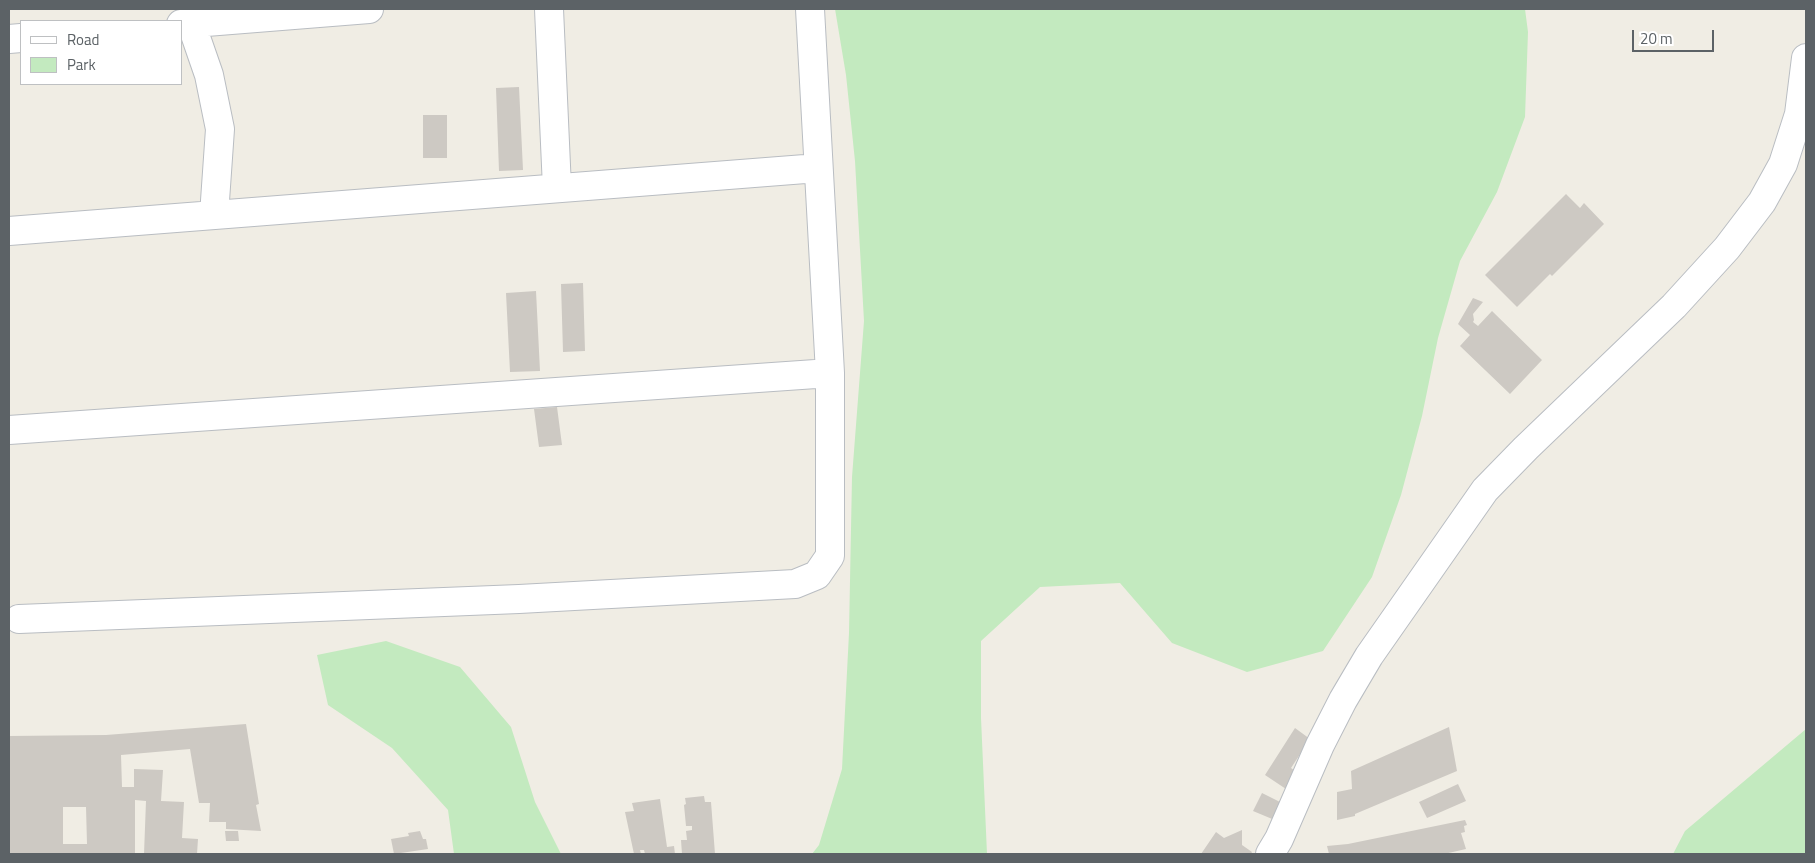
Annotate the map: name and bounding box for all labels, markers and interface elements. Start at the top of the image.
legend [20,20,182,85]
scale bar [1635,20,1718,52]
text: 20 m [1640,27,1673,50]
text: Road [67,28,99,51]
text: Park [67,53,96,76]

